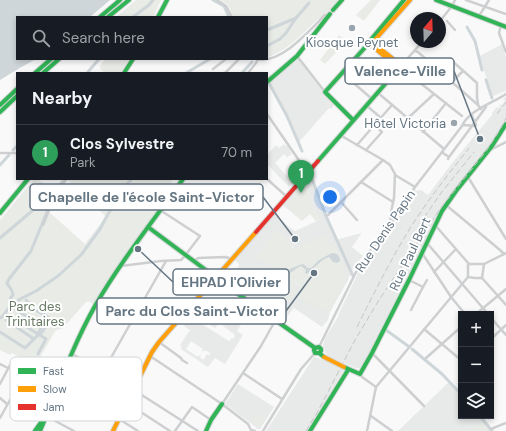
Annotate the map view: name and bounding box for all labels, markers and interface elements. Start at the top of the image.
north arrow [410,12,446,48]
search box [16,16,268,60]
marker: Kiosque Peynet [347,23,357,33]
icon: search [30,27,52,49]
text: Search here [62,28,145,48]
place label: Kiosque Peynet [306,34,398,51]
callout: Valence-Ville [345,58,454,84]
text: Valence-Ville [354,62,446,80]
text: Nearby [32,87,92,109]
place label: Hôtel Victoria [364,115,446,132]
marker: Hôtel Victoria [449,118,459,128]
text: Clos Sylvestre [70,134,174,154]
text: 1 [43,144,47,161]
text: 70 m [221,144,252,161]
text: Park [70,154,96,171]
pin: 1 [288,160,314,193]
callout: Chapelle de l'école Saint-Victor [30,184,263,210]
street label: Rue Denis Papin [351,186,419,276]
your location [320,187,340,207]
text: Chapelle de l'école Saint-Victor [38,188,255,206]
street label: Rue Paul Bert [386,214,434,294]
callout: EHPAD l'Olivier [173,269,289,295]
text: EHPAD l'Olivier [181,273,281,291]
park label: Parc des Trinitaires [6,298,64,330]
callout: Parc du Clos Saint-Victor [97,298,286,324]
text: Parc du Clos Saint-Victor [105,302,279,320]
map controls [458,311,494,419]
button: + [458,311,494,347]
button: − [458,347,494,383]
legend [10,357,142,421]
text: Fast [43,364,64,378]
text: Slow [43,382,67,396]
button: layers [458,383,494,419]
text: Jam [43,400,64,414]

